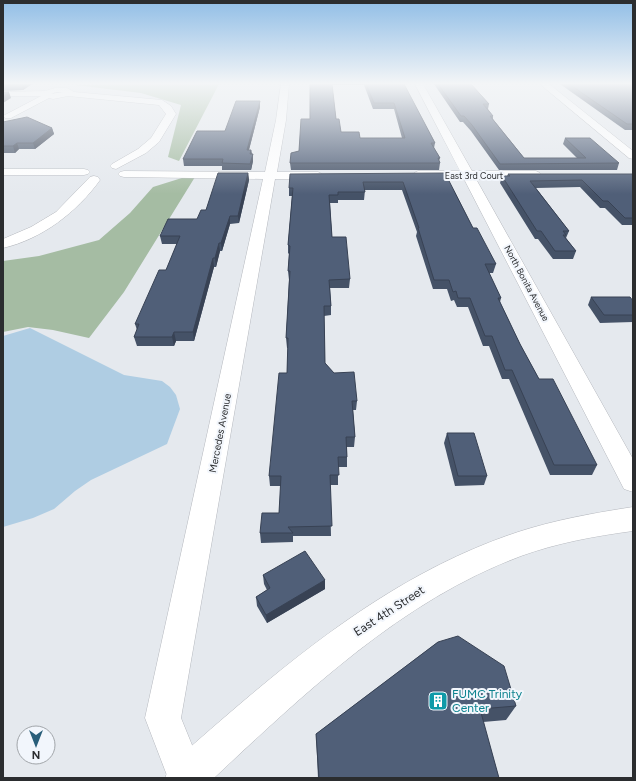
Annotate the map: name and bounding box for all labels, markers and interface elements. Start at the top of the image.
street label: East 3rd Court [445,170,504,181]
street label: North Bonita Avenue [502,243,552,323]
street label: Mercedes Avenue [206,392,234,474]
street label: East 4th Street [351,583,427,639]
place label: FUMC Trinity Center [452,687,523,715]
building icon: FUMC Trinity Center [427,690,449,712]
north arrow [16,725,56,765]
text: N [32,748,40,761]

